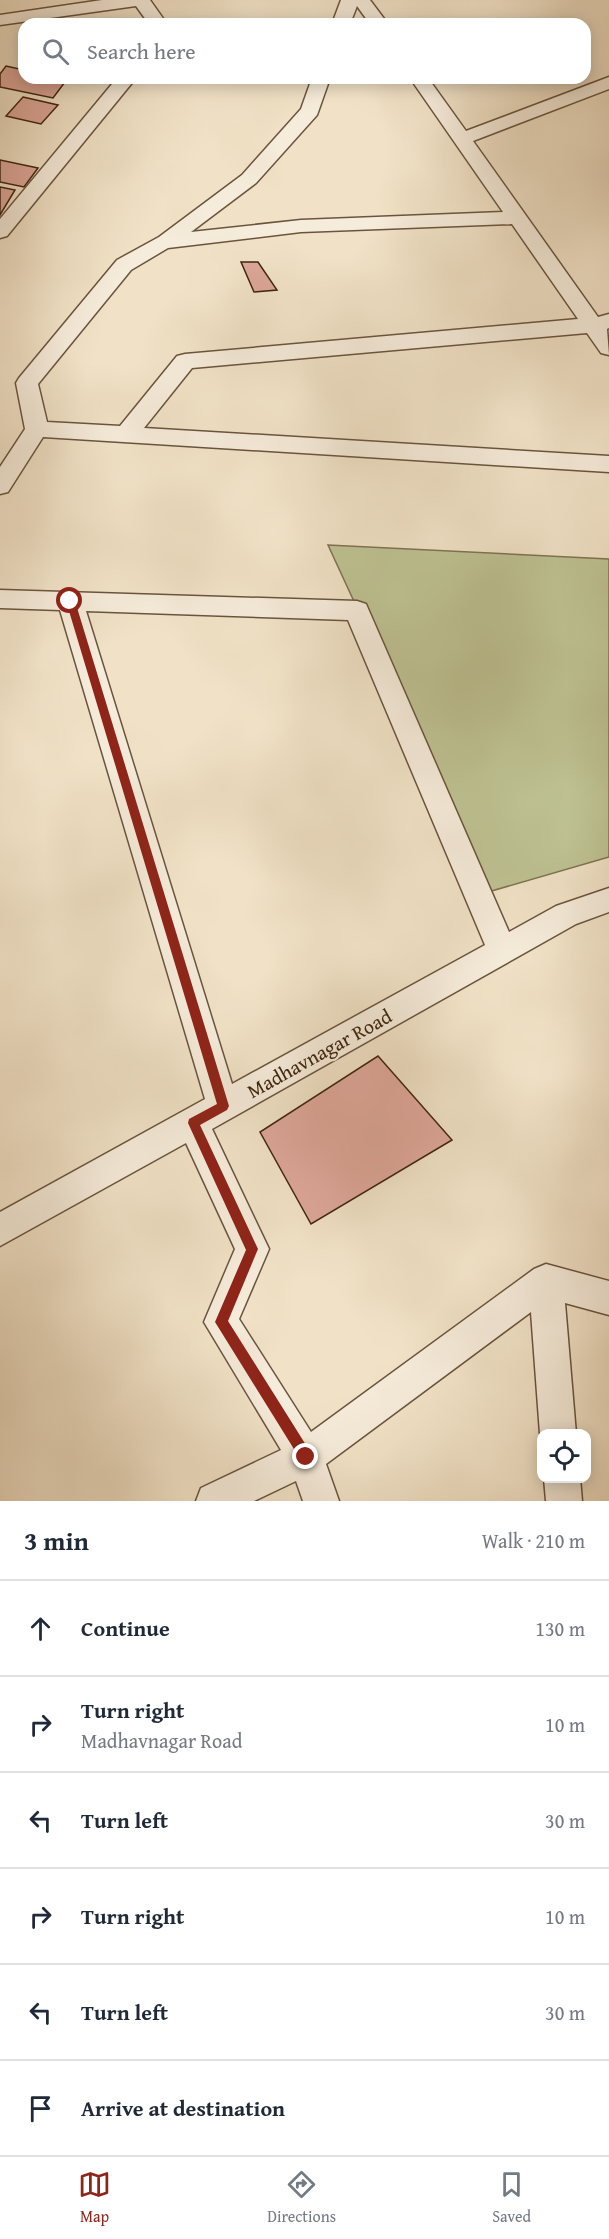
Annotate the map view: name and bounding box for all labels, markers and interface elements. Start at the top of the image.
search box [18,18,591,84]
icon: search [39,35,72,68]
text: Search here [87,35,196,67]
route start [56,587,82,613]
street label: Madhavnagar Road [241,1001,397,1105]
map controls [537,1429,591,1483]
button: locate [537,1429,591,1483]
route end [292,1443,318,1469]
text: 3 min [24,1521,89,1560]
text: Walk · 210 m [482,1526,585,1555]
icon: ahead [24,1612,57,1645]
text: Continue [81,1612,170,1644]
text: 130 m [535,1614,585,1643]
text: Turn right [81,1694,184,1726]
icon: right [24,1708,57,1741]
text: 10 m [545,1710,585,1739]
text: Madhavnagar Road [81,1726,242,1755]
icon: left [24,1804,57,1837]
text: Turn left [81,1804,168,1836]
text: 30 m [545,1806,585,1835]
icon: right [24,1900,57,1933]
text: Turn right [81,1900,184,1932]
text: 10 m [545,1902,585,1931]
icon: left [24,1996,57,2029]
text: Turn left [81,1996,168,2028]
text: 30 m [545,1998,585,2027]
icon: arrive [24,2092,57,2125]
text: Arrive at destination [81,2092,285,2124]
tab: Map [78,2168,111,2228]
tab: Directions [267,2168,336,2228]
tab: Saved [492,2168,531,2228]

